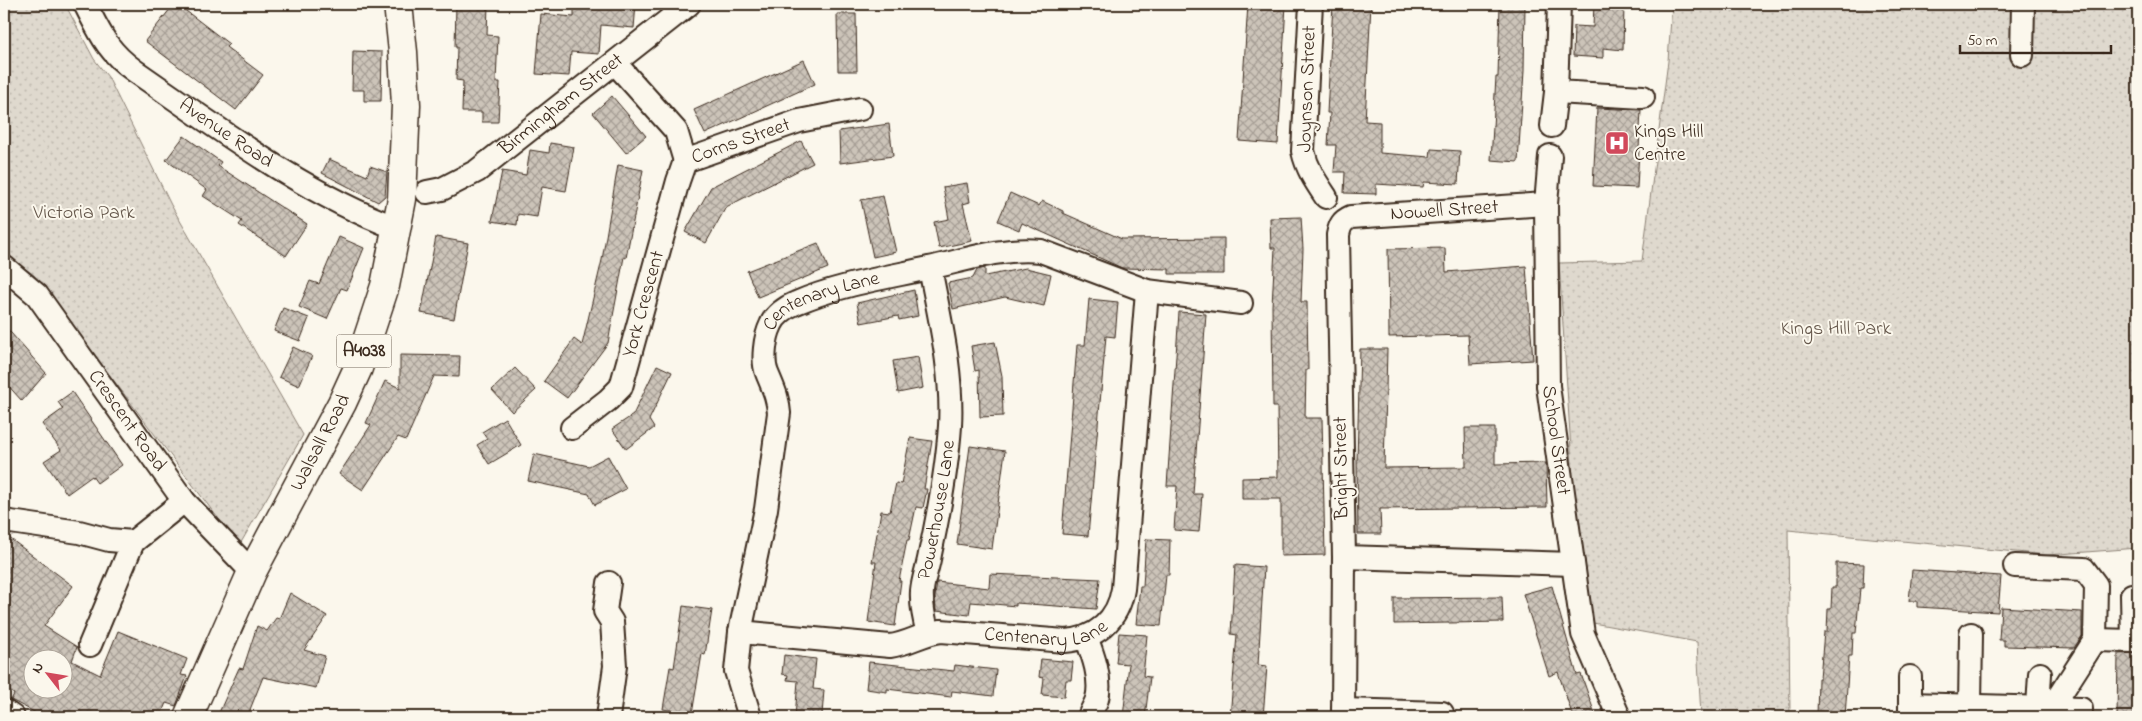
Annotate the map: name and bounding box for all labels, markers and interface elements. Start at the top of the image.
scale bar [1960,22,2111,54]
street label: Joynson Street [1291,25,1325,153]
text: 50 m [1967,30,1998,52]
street label: Birmingham Street [492,46,630,164]
street label: Avenue Road [173,91,279,176]
street label: Corns Street [688,111,795,172]
place label: Kings Hill Centre [1634,118,1703,170]
hospital icon: Kings Hill Centre [1604,130,1630,156]
street label: Nowell Street [1389,193,1500,229]
park label: Victoria Park [32,199,135,228]
street label: York Crescent [615,247,673,361]
street label: Centenary Lane [756,264,882,335]
park label: Kings Hill Park [1781,315,1891,345]
road number: A4038 [336,334,392,368]
street label: Crescent Road [80,364,173,478]
street label: School Street [1534,384,1578,497]
street label: Walsall Road [283,390,359,496]
street label: Bright Street [1327,416,1358,521]
street label: Powerhouse Lane [910,439,963,583]
street label: Centenary Lane [983,613,1115,656]
north arrow [22,648,72,698]
text: N [27,659,50,678]

